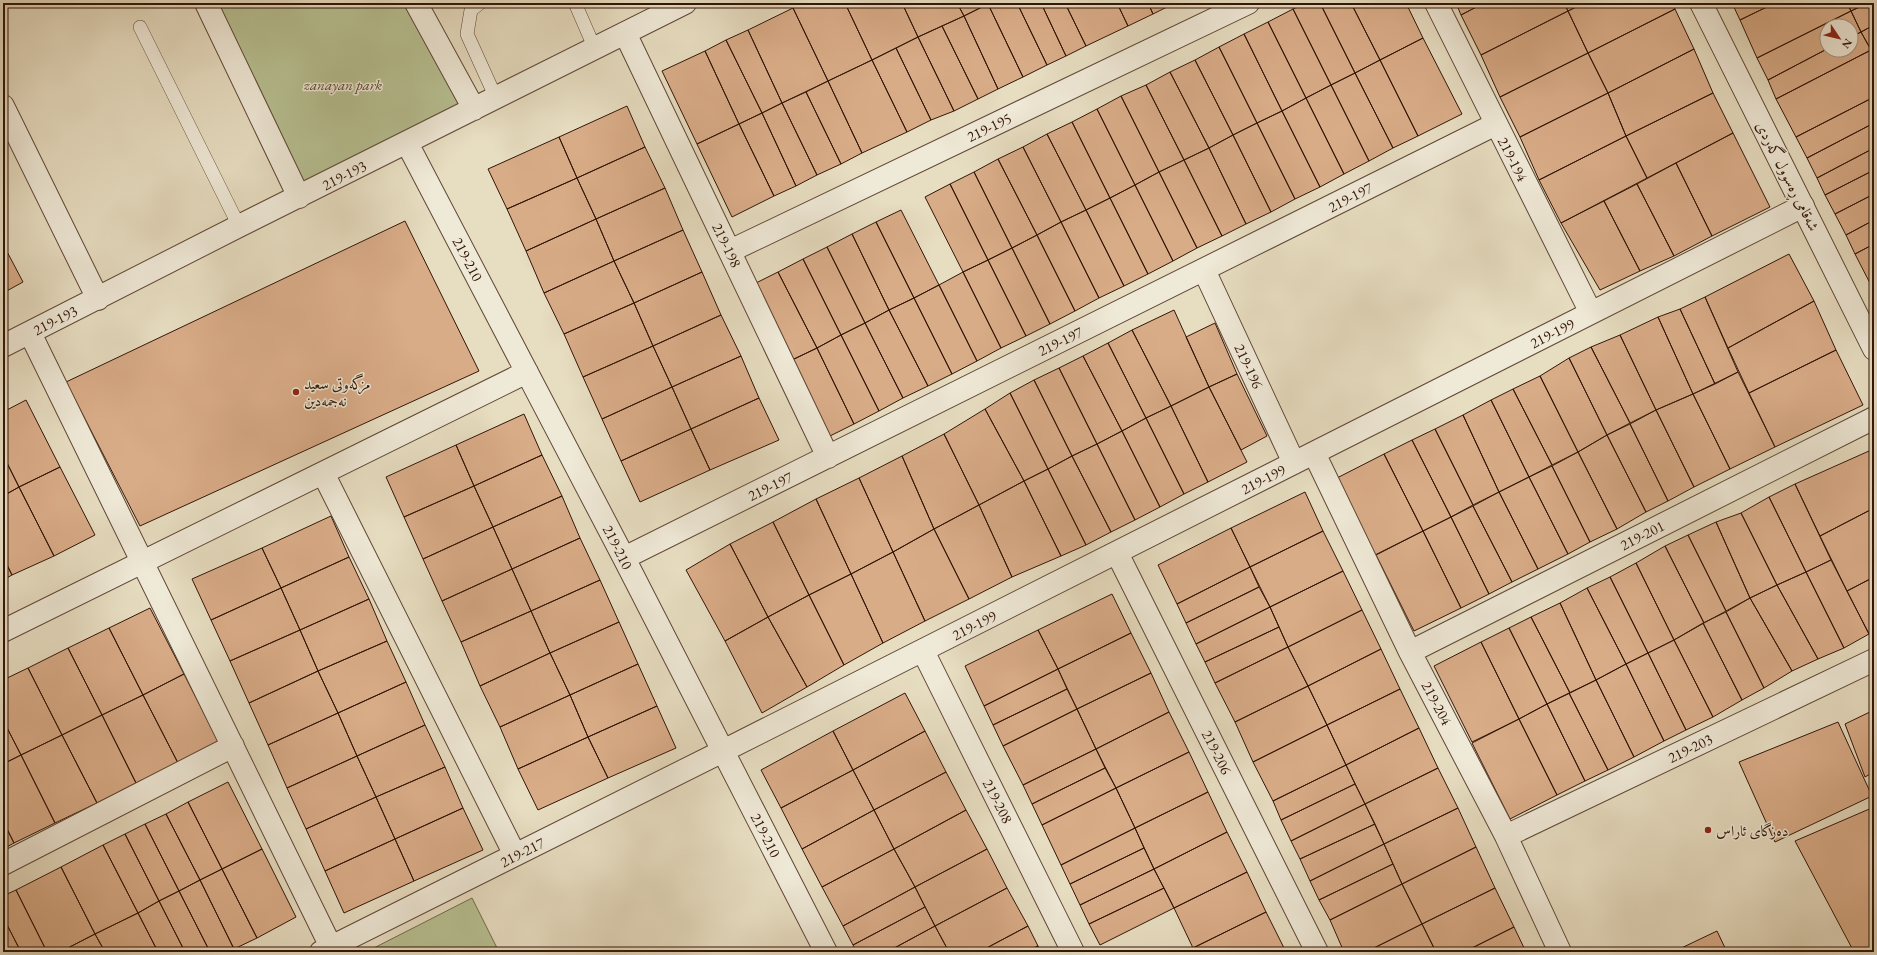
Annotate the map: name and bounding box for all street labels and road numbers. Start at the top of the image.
street label: 219-195 [964,108,1014,146]
street label: شەقامی ڕەسوول گەردی [1749,118,1825,235]
street label: 219-194 [1494,134,1533,185]
street label: 219-193 [319,156,369,194]
street label: 219-197 [1325,177,1376,216]
street label: 219-198 [708,220,746,270]
street label: 219-210 [449,234,487,284]
street label: 219-193 [30,301,80,339]
street label: 219-199 [1527,314,1577,352]
street label: 219-197 [1035,322,1086,360]
street label: 219-196 [1230,341,1268,391]
street label: 219-199 [1238,460,1288,498]
street label: 219-197 [745,467,796,505]
street label: 219-201 [1617,516,1667,554]
street label: 219-210 [599,522,637,572]
street label: 219-199 [949,606,999,644]
street label: 219-204 [1418,678,1457,729]
street label: 219-206 [1198,727,1236,777]
street label: 219-203 [1665,729,1715,767]
street label: 219-208 [979,776,1017,826]
street label: 219-210 [747,810,785,860]
street label: 219-217 [497,832,548,871]

